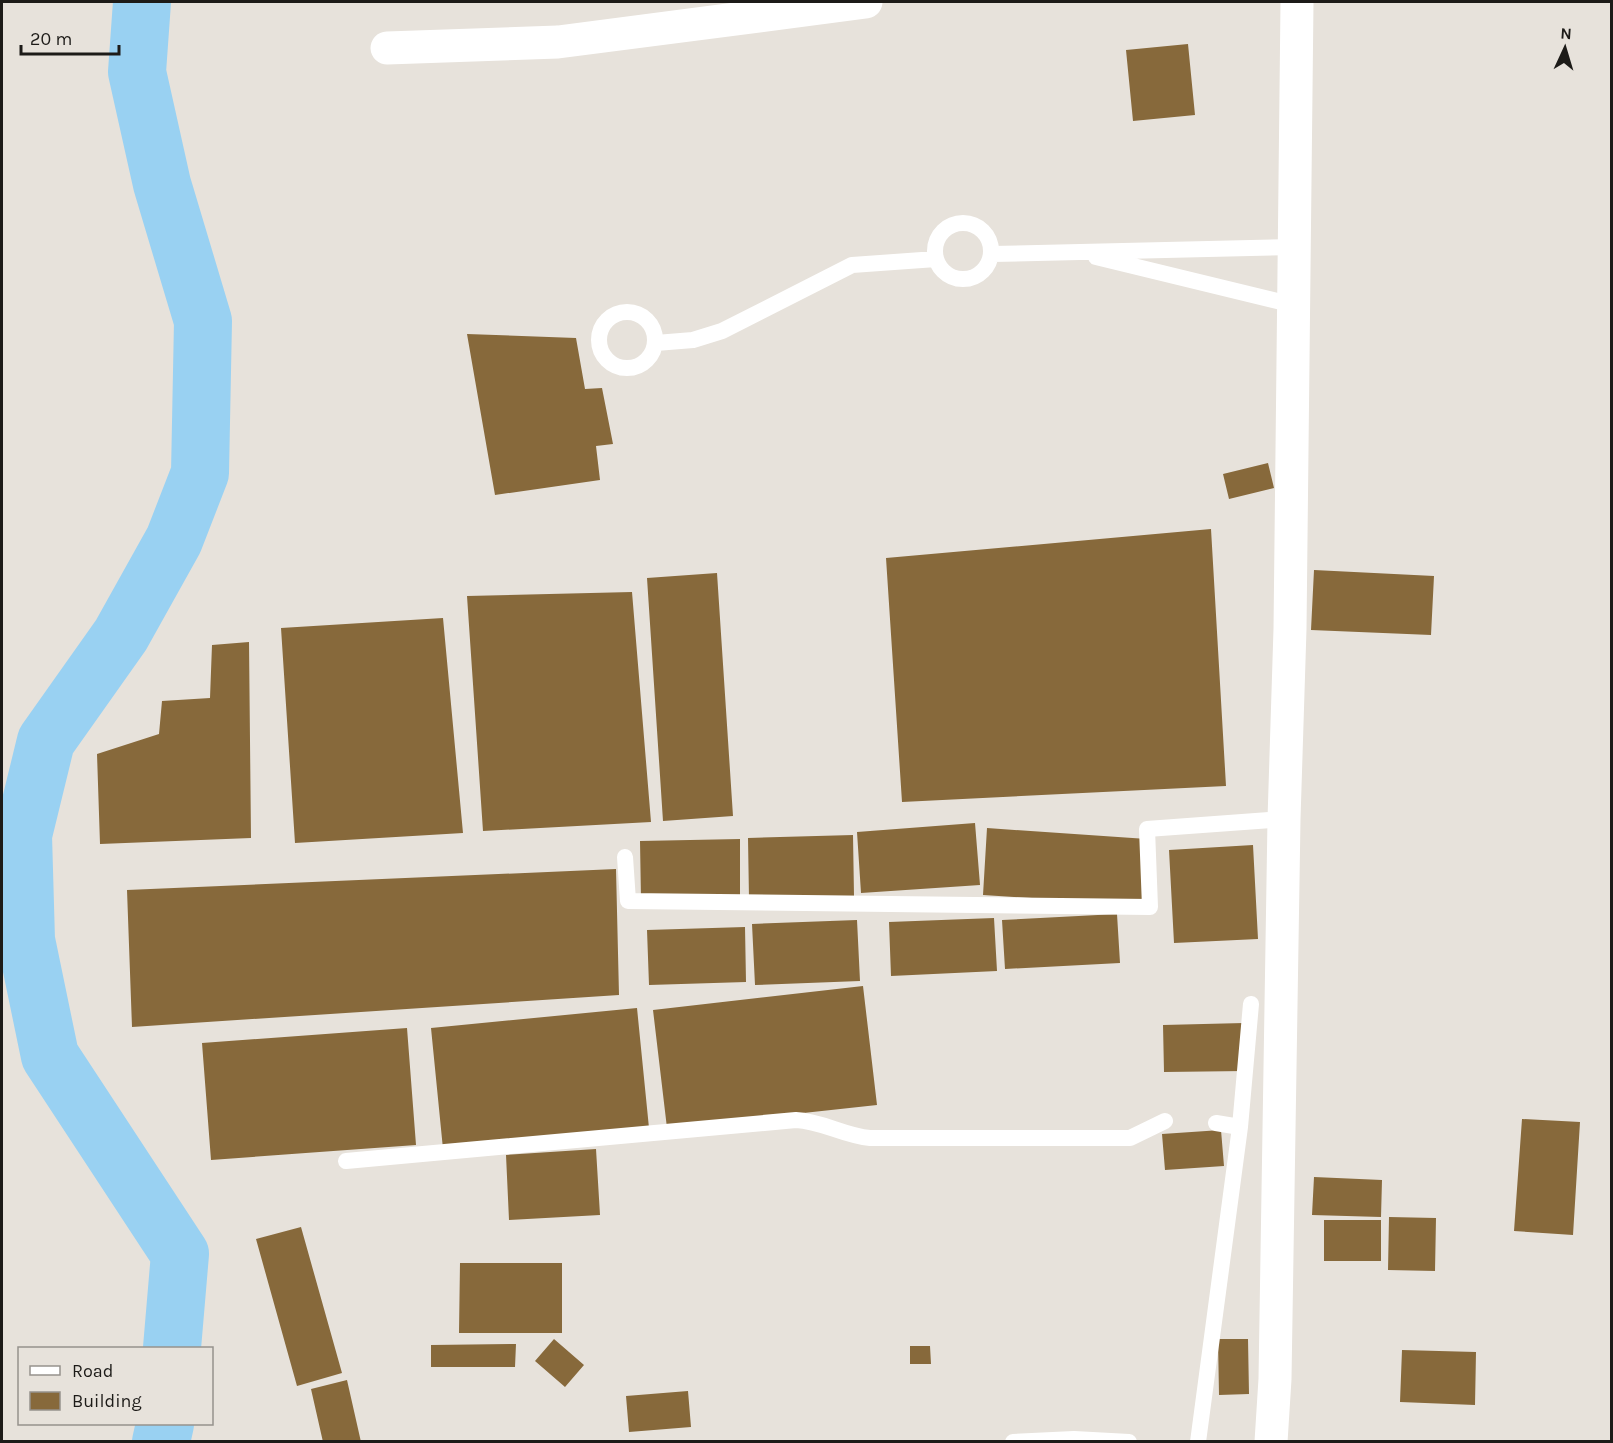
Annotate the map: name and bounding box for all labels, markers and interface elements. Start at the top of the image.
scale bar [21,18,118,56]
north arrow [1535,18,1595,78]
text: N [1560,24,1572,43]
text: 20 m [30,28,72,50]
legend [18,1347,213,1425]
text: Road [72,1360,113,1382]
text: Building [72,1390,142,1412]

